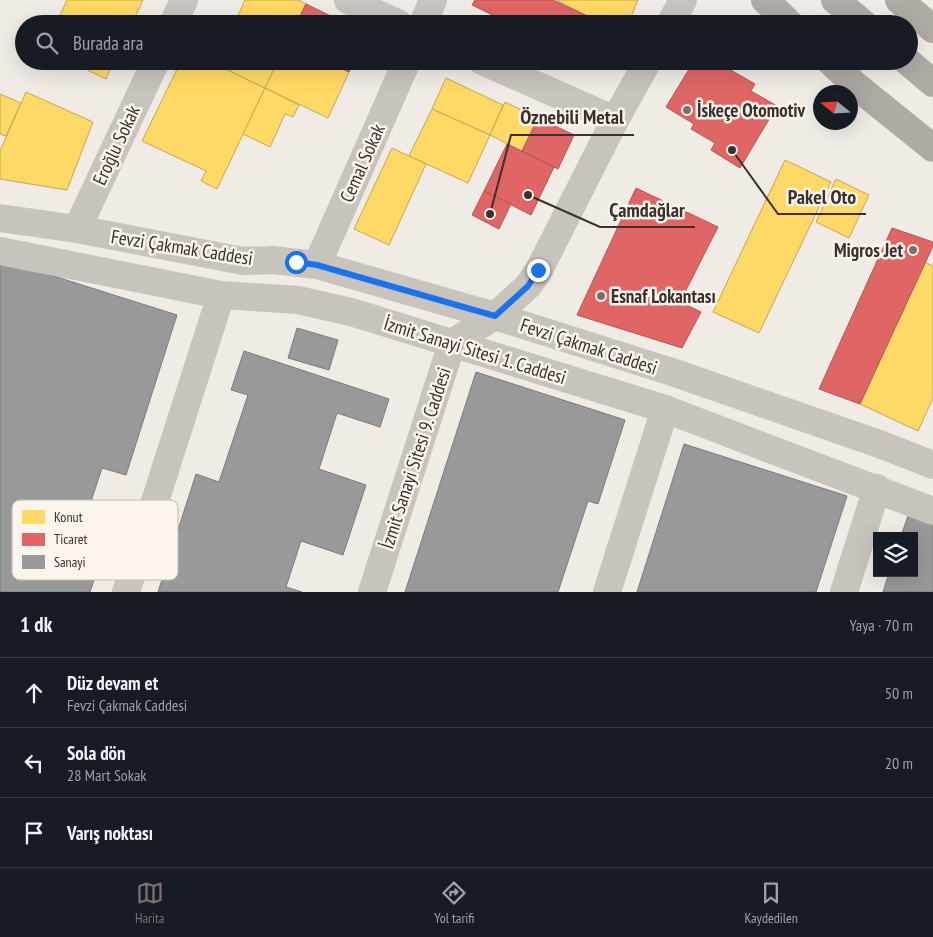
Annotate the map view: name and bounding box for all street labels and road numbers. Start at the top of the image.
street label: Eroğlu Sokak [87,101,145,189]
street label: Cemal Sokak [334,120,390,206]
street label: Fevzi Çakmak Caddesi [110,224,254,270]
street label: İzmit Sanayi Sitesi 1. Caddesi [381,311,569,389]
street label: Fevzi Çakmak Caddesi [517,313,661,379]
street label: İzmit Sanayi Sitesi 9. Caddesi [374,364,456,552]

